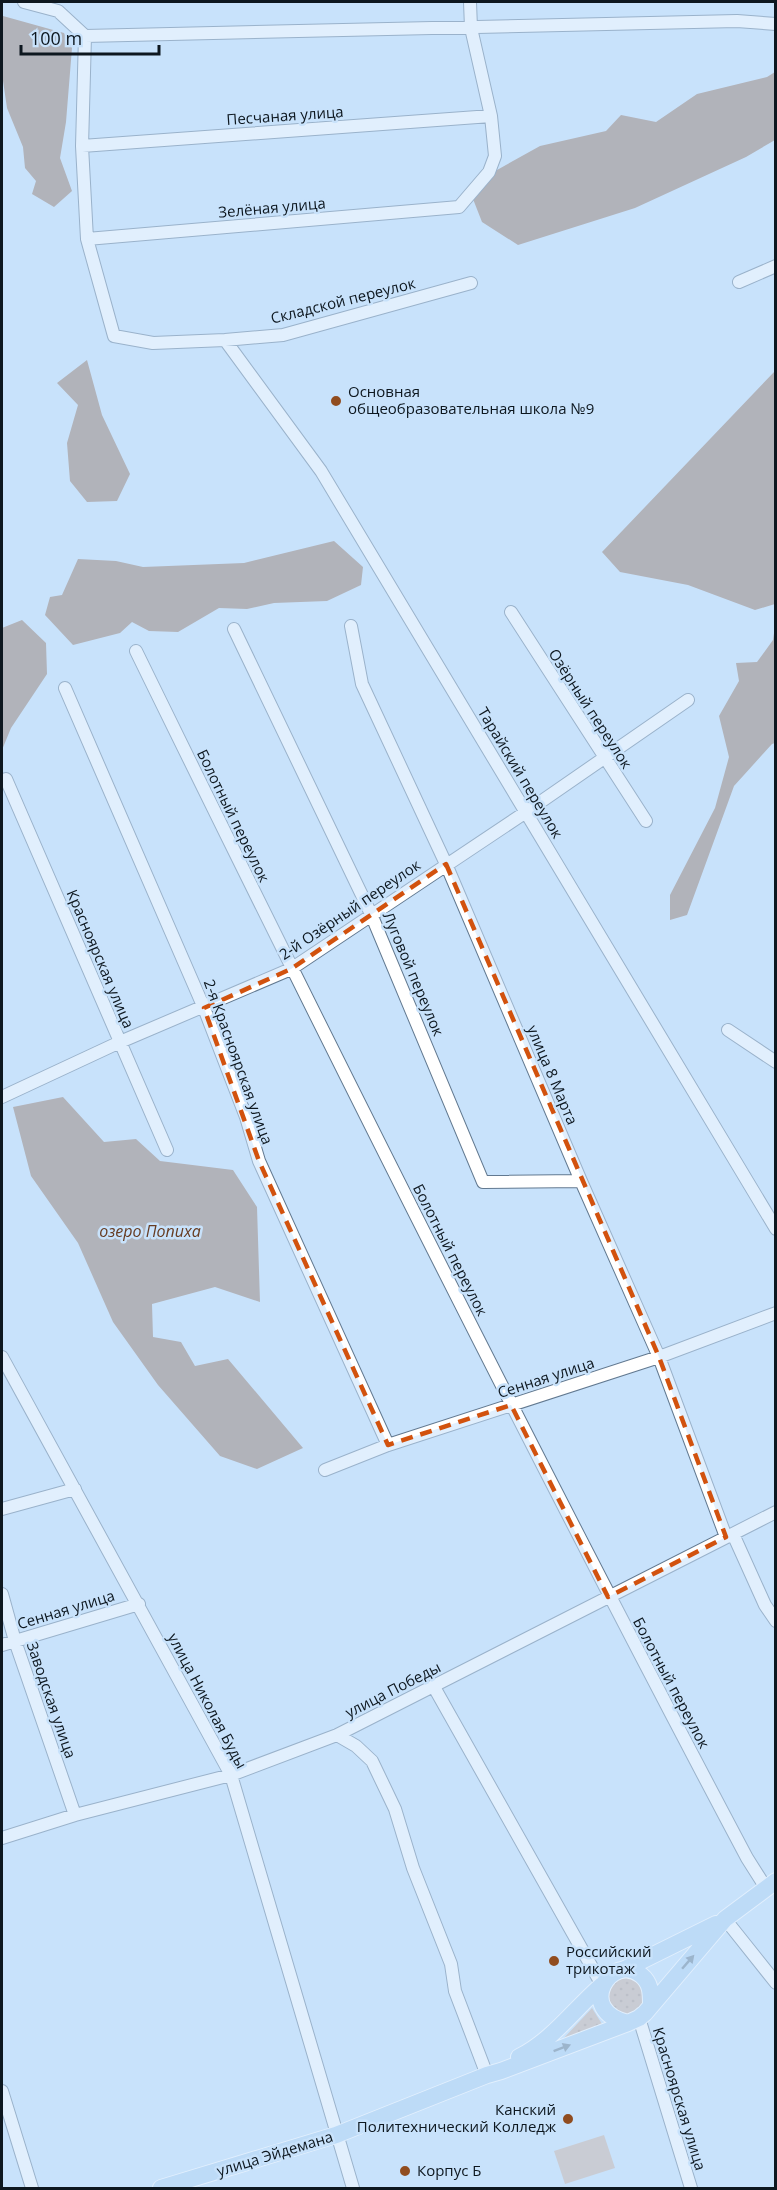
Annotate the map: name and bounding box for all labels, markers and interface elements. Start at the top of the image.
scale bar [21,18,159,56]
text: 100 m [30,26,82,50]
street label: Песчаная улица [226,101,344,129]
street label: Зелёная улица [217,192,326,222]
street label: Складской переулок [268,272,417,328]
place label: Основная общеобразовательная школа №9 [348,381,594,418]
marker: Основная общеобразовательная школа №9 [329,394,343,408]
street label: Озёрный переулок [545,645,637,772]
street label: Тарайский переулок [474,703,568,842]
street label: Болотный переулок [193,746,275,886]
street label: 2-й Озёрный переулок [275,854,424,964]
street label: Красноярская улица [63,886,139,1031]
street label: Луговой переулок [379,909,449,1039]
street label: 2-я Красноярская улица [200,976,278,1147]
street label: улица 8 Марта [523,1022,583,1127]
street label: Болотный переулок [409,1180,493,1319]
water label: озеро Попиха [99,1220,201,1242]
street label: Сенная улица [495,1352,597,1402]
street label: Сенная улица [15,1585,117,1633]
street label: Болотный переулок [629,1614,715,1752]
street label: улица Николая Буды [164,1629,252,1772]
street label: Заводская улица [23,1639,81,1761]
street label: улица Победы [341,1656,444,1722]
place label: Российский трикотаж [566,1941,652,1978]
marker: Российский трикотаж [547,1954,561,1968]
one-way arrow [681,1955,694,1970]
street label: Красноярская улица [649,2025,711,2173]
one-way arrow [553,2043,571,2053]
place label: Канский Политехнический Колледж [357,2099,556,2136]
marker: Канский Политехнический Колледж [561,2112,575,2126]
street label: улица Эйдемана [214,2126,335,2180]
place label: Корпус Б [417,2160,481,2180]
marker: Корпус Б [398,2164,412,2178]

